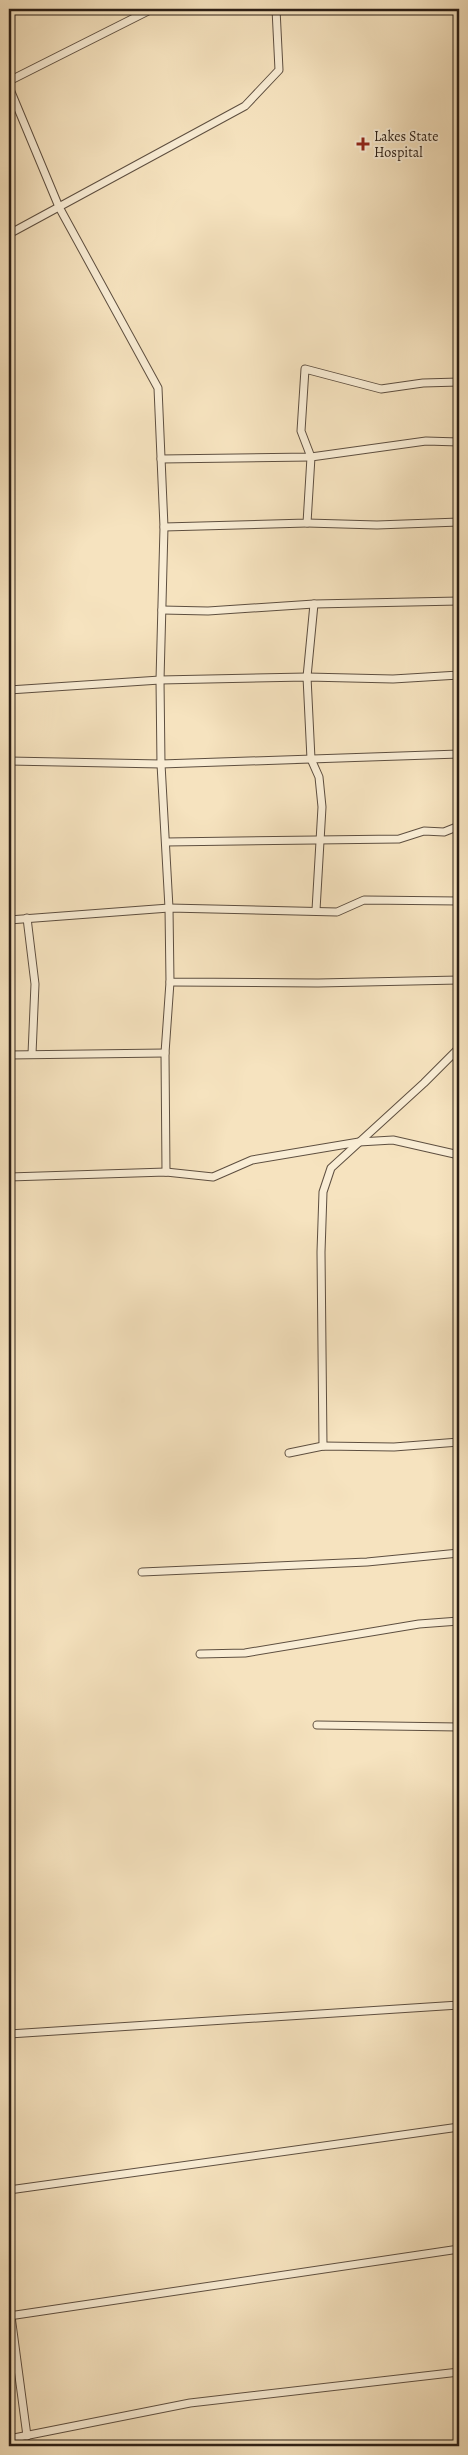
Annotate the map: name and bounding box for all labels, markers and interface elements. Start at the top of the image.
place label: Lakes State Hospital [374,127,438,162]
marker: Lakes State Hospital [356,137,370,151]

